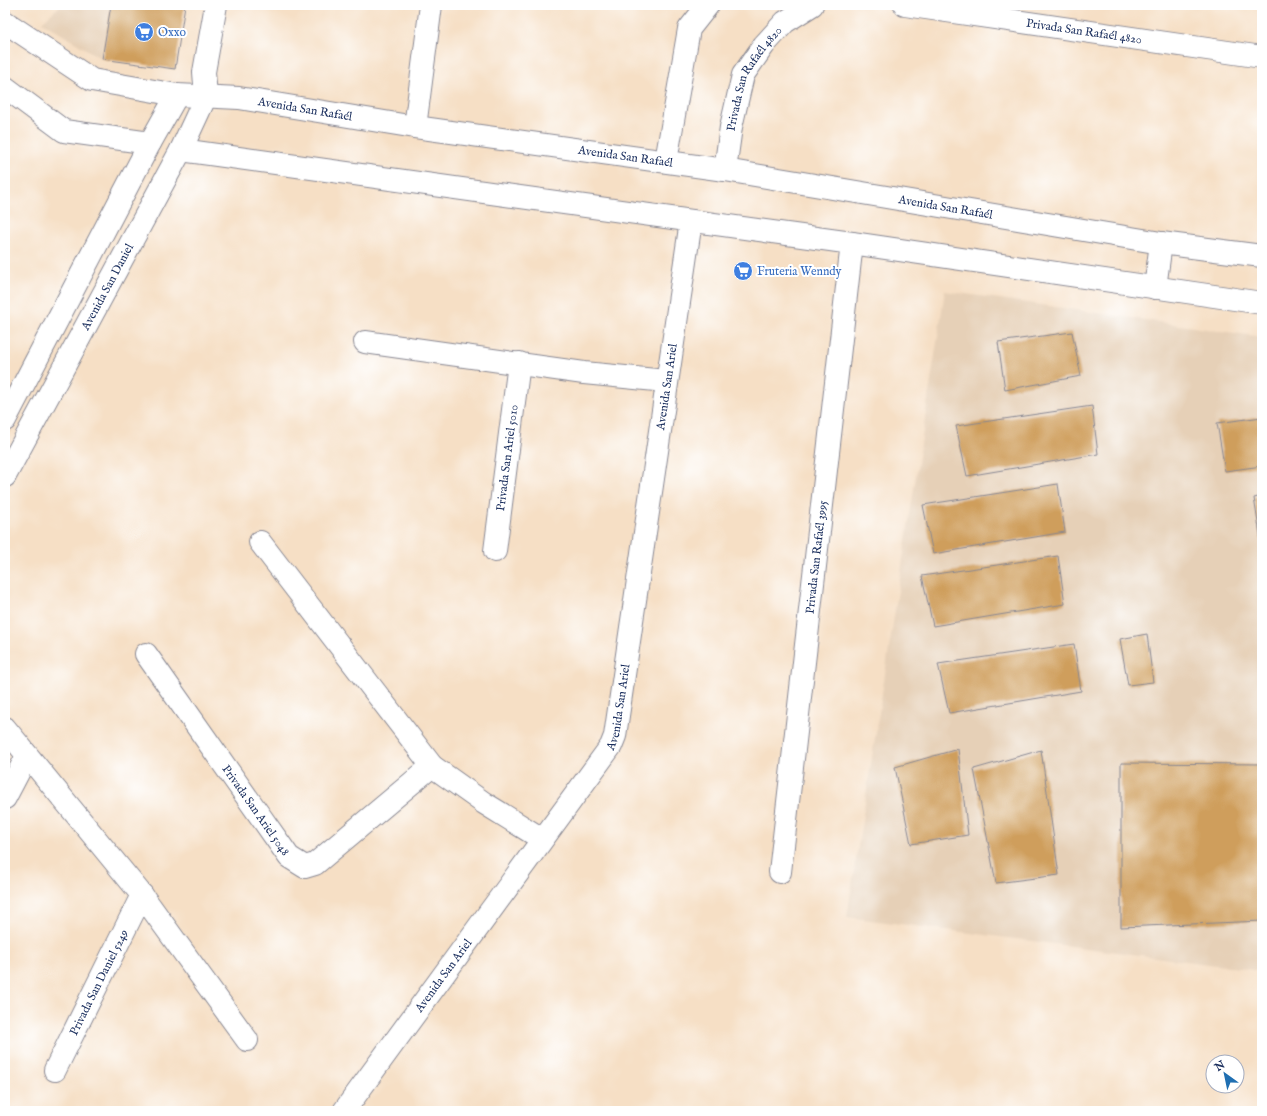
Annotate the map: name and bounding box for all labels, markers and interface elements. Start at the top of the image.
street label: Privada San Rafaél 4820 [1025,16,1143,47]
supermarket icon: Oxxo [133,21,155,43]
street label: Privada San Rafaél 4820 [724,23,786,132]
place label: Oxxo [158,25,186,40]
street label: Avenida San Rafaél [256,94,354,125]
street label: Avenida San Rafaél [576,143,675,171]
street label: Avenida San Rafaél [896,192,995,223]
street label: Avenida San Daniel [78,241,137,334]
supermarket icon: Fruteria Wenndy [732,260,754,282]
place label: Fruteria Wenndy [757,264,842,279]
street label: Avenida San Ariel [653,342,681,432]
street label: Privada San Ariel 5010 [493,404,522,512]
street label: Privada San Rafaél 3995 [803,499,831,615]
street label: Avenida San Ariel [603,662,634,753]
street label: Privada San Ariel 5048 [219,762,293,859]
street label: Privada San Daniel 5249 [66,927,132,1038]
street label: Avenida San Ariel [411,935,476,1016]
north arrow [1205,1054,1245,1094]
text: N [1211,1058,1228,1075]

